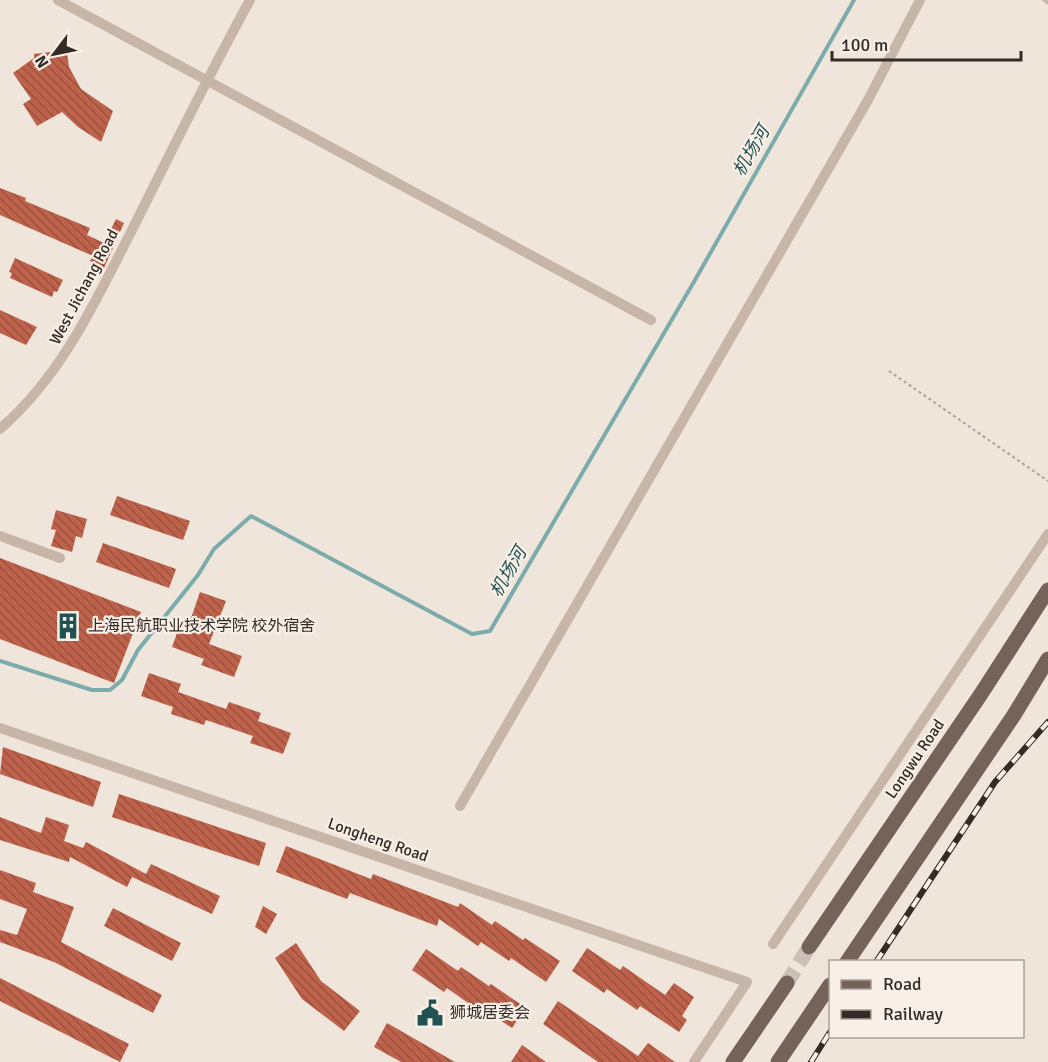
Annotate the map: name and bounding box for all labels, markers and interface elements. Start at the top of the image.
north arrow [24,24,84,84]
scale bar [832,24,1021,62]
text: 100 m [841,34,888,56]
text: N [31,51,54,71]
water label: 机场河 [728,120,776,180]
street label: West Jichang Road [45,226,123,348]
water label: 机场河 [485,541,533,601]
building icon: 上海民航职业技术学院 校外宿舍 [53,611,83,641]
place label: 上海民航职业技术学院 校外宿舍 [88,616,316,636]
street label: Longwu Road [881,715,949,803]
street label: Longheng Road [325,813,431,867]
legend [829,960,1024,1038]
text: Road [883,973,922,995]
public building icon: 狮城居委会 [415,998,445,1028]
place label: 狮城居委会 [450,1003,530,1023]
text: Railway [883,1003,944,1025]

